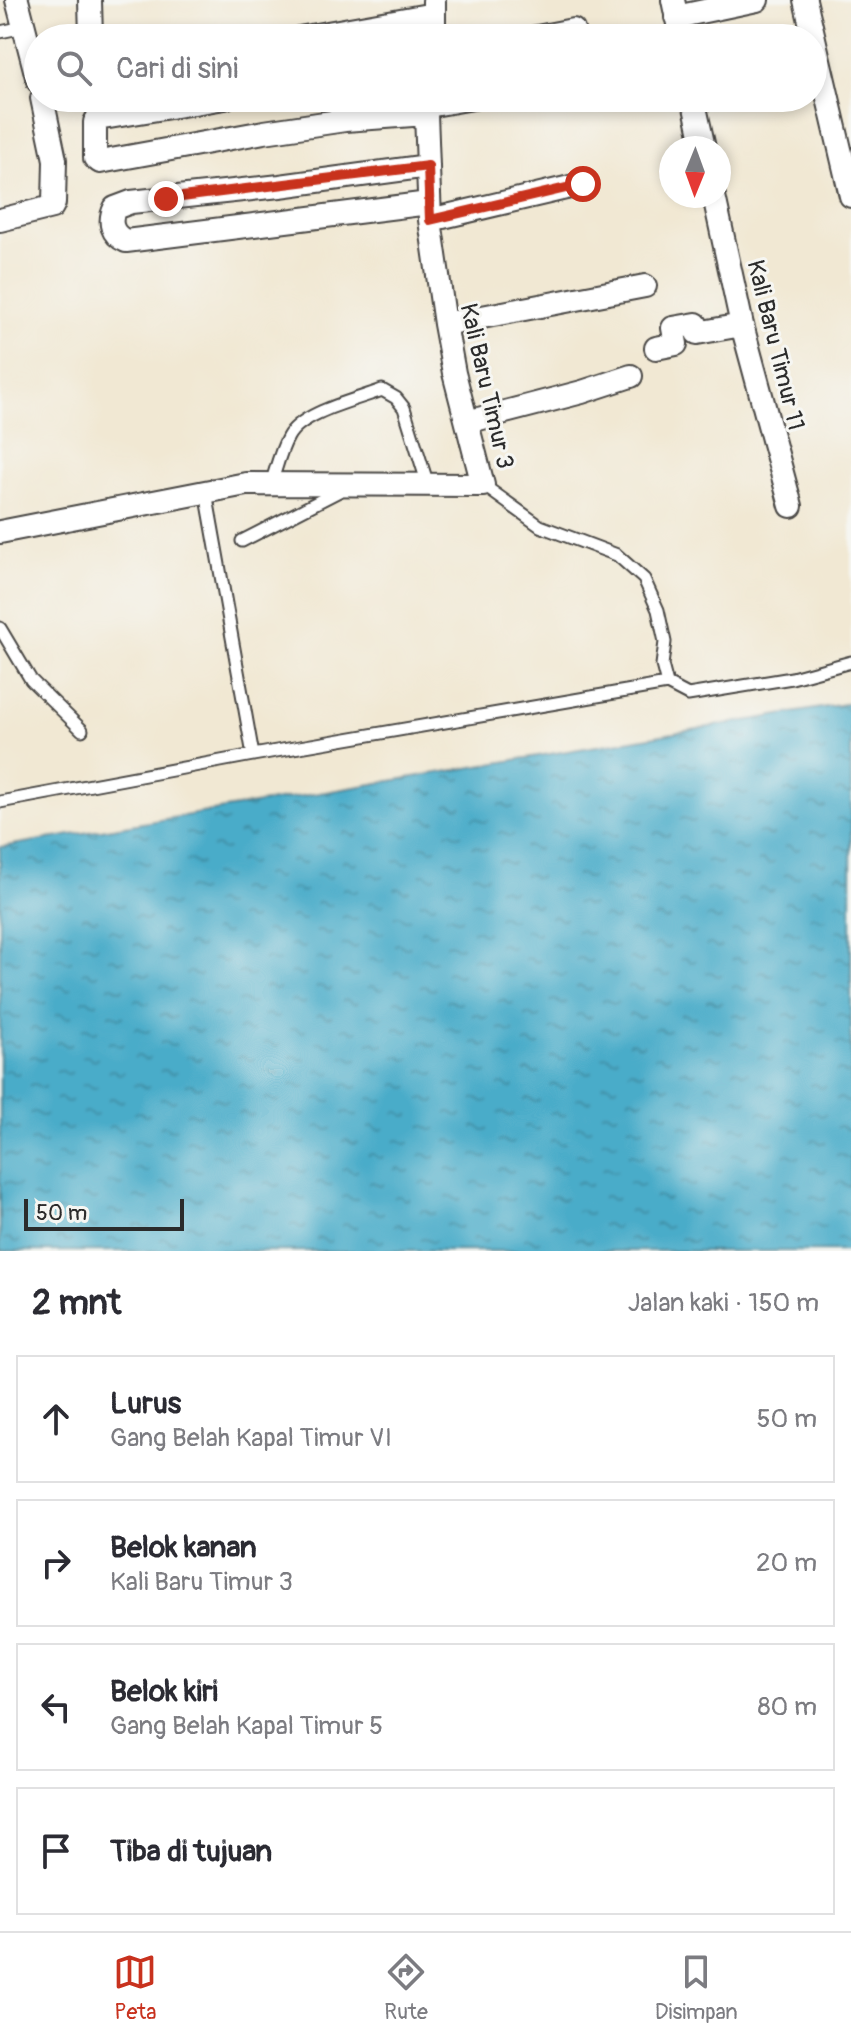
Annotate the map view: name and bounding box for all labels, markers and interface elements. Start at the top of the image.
search box [24,24,827,112]
icon: search [52,46,96,90]
text: Cari di sini [116,50,238,87]
north arrow [659,136,731,208]
route start [565,166,601,202]
route end [148,181,184,217]
street label: Kali Baru Timur 11 [740,257,811,433]
street label: Kali Baru Timur 3 [453,301,520,472]
scale bar [24,1195,184,1231]
text: 50 m [36,1199,87,1227]
text: 2 mnt [32,1282,121,1325]
text: Jalan kaki · 150 m [628,1287,819,1319]
text: Lurus [110,1385,181,1422]
icon: ahead [34,1397,78,1441]
text: 50 m [756,1403,817,1435]
text: Gang Belah Kapal Timur VI [110,1422,392,1454]
text: Belok kanan [110,1529,257,1566]
icon: right [34,1541,78,1585]
text: 20 m [756,1547,817,1579]
text: Kali Baru Timur 3 [110,1566,293,1598]
text: Belok kiri [110,1673,218,1710]
icon: left [34,1685,78,1729]
text: 80 m [757,1691,817,1723]
text: Gang Belah Kapal Timur 5 [110,1710,383,1742]
icon: arrive [34,1829,78,1873]
text: Tiba di tujuan [110,1833,272,1870]
tab: Peta [113,1950,157,2026]
tab: Rute [384,1950,428,2026]
tab: Disimpan [655,1950,738,2026]

